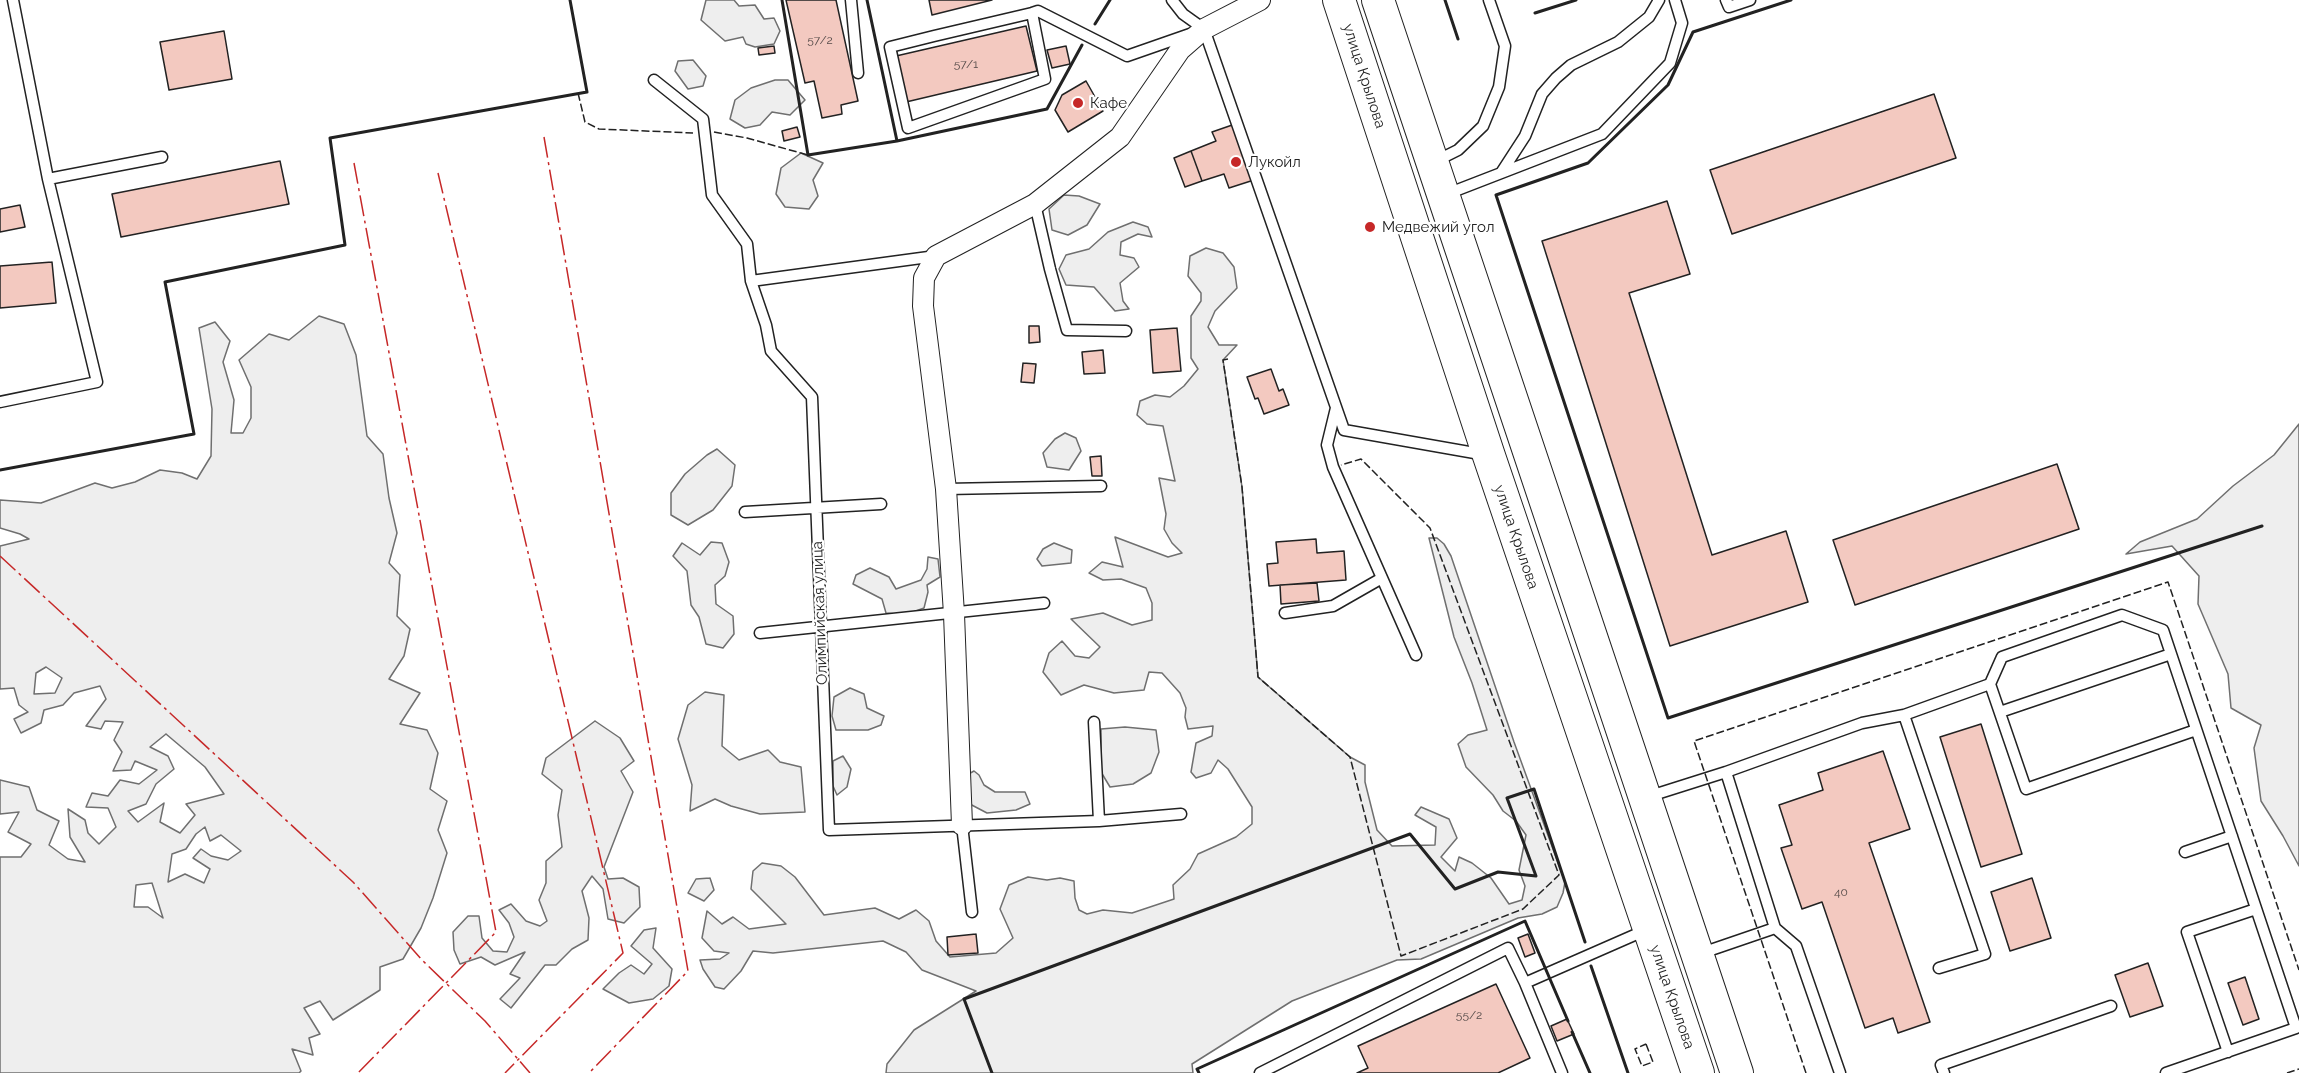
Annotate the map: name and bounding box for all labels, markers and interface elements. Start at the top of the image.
street label: улица Крылова [1339,21,1389,131]
house number: 57/2 [807,33,833,47]
house number: 57/1 [954,57,978,71]
place label: Кафе [1090,94,1127,112]
marker: Кафе [1071,96,1085,110]
place label: Лукойл [1248,153,1301,171]
marker: Лукойл [1229,155,1243,169]
place label: Медвежий угол [1382,218,1495,236]
marker: Медвежий угол [1363,220,1377,234]
street label: улица Крылова [1490,483,1542,591]
street label: Олимпийская улица [808,541,832,685]
house number: 40 [1834,885,1848,899]
street label: улица Крылова [1646,943,1698,1051]
house number: 55/2 [1456,1008,1482,1022]

